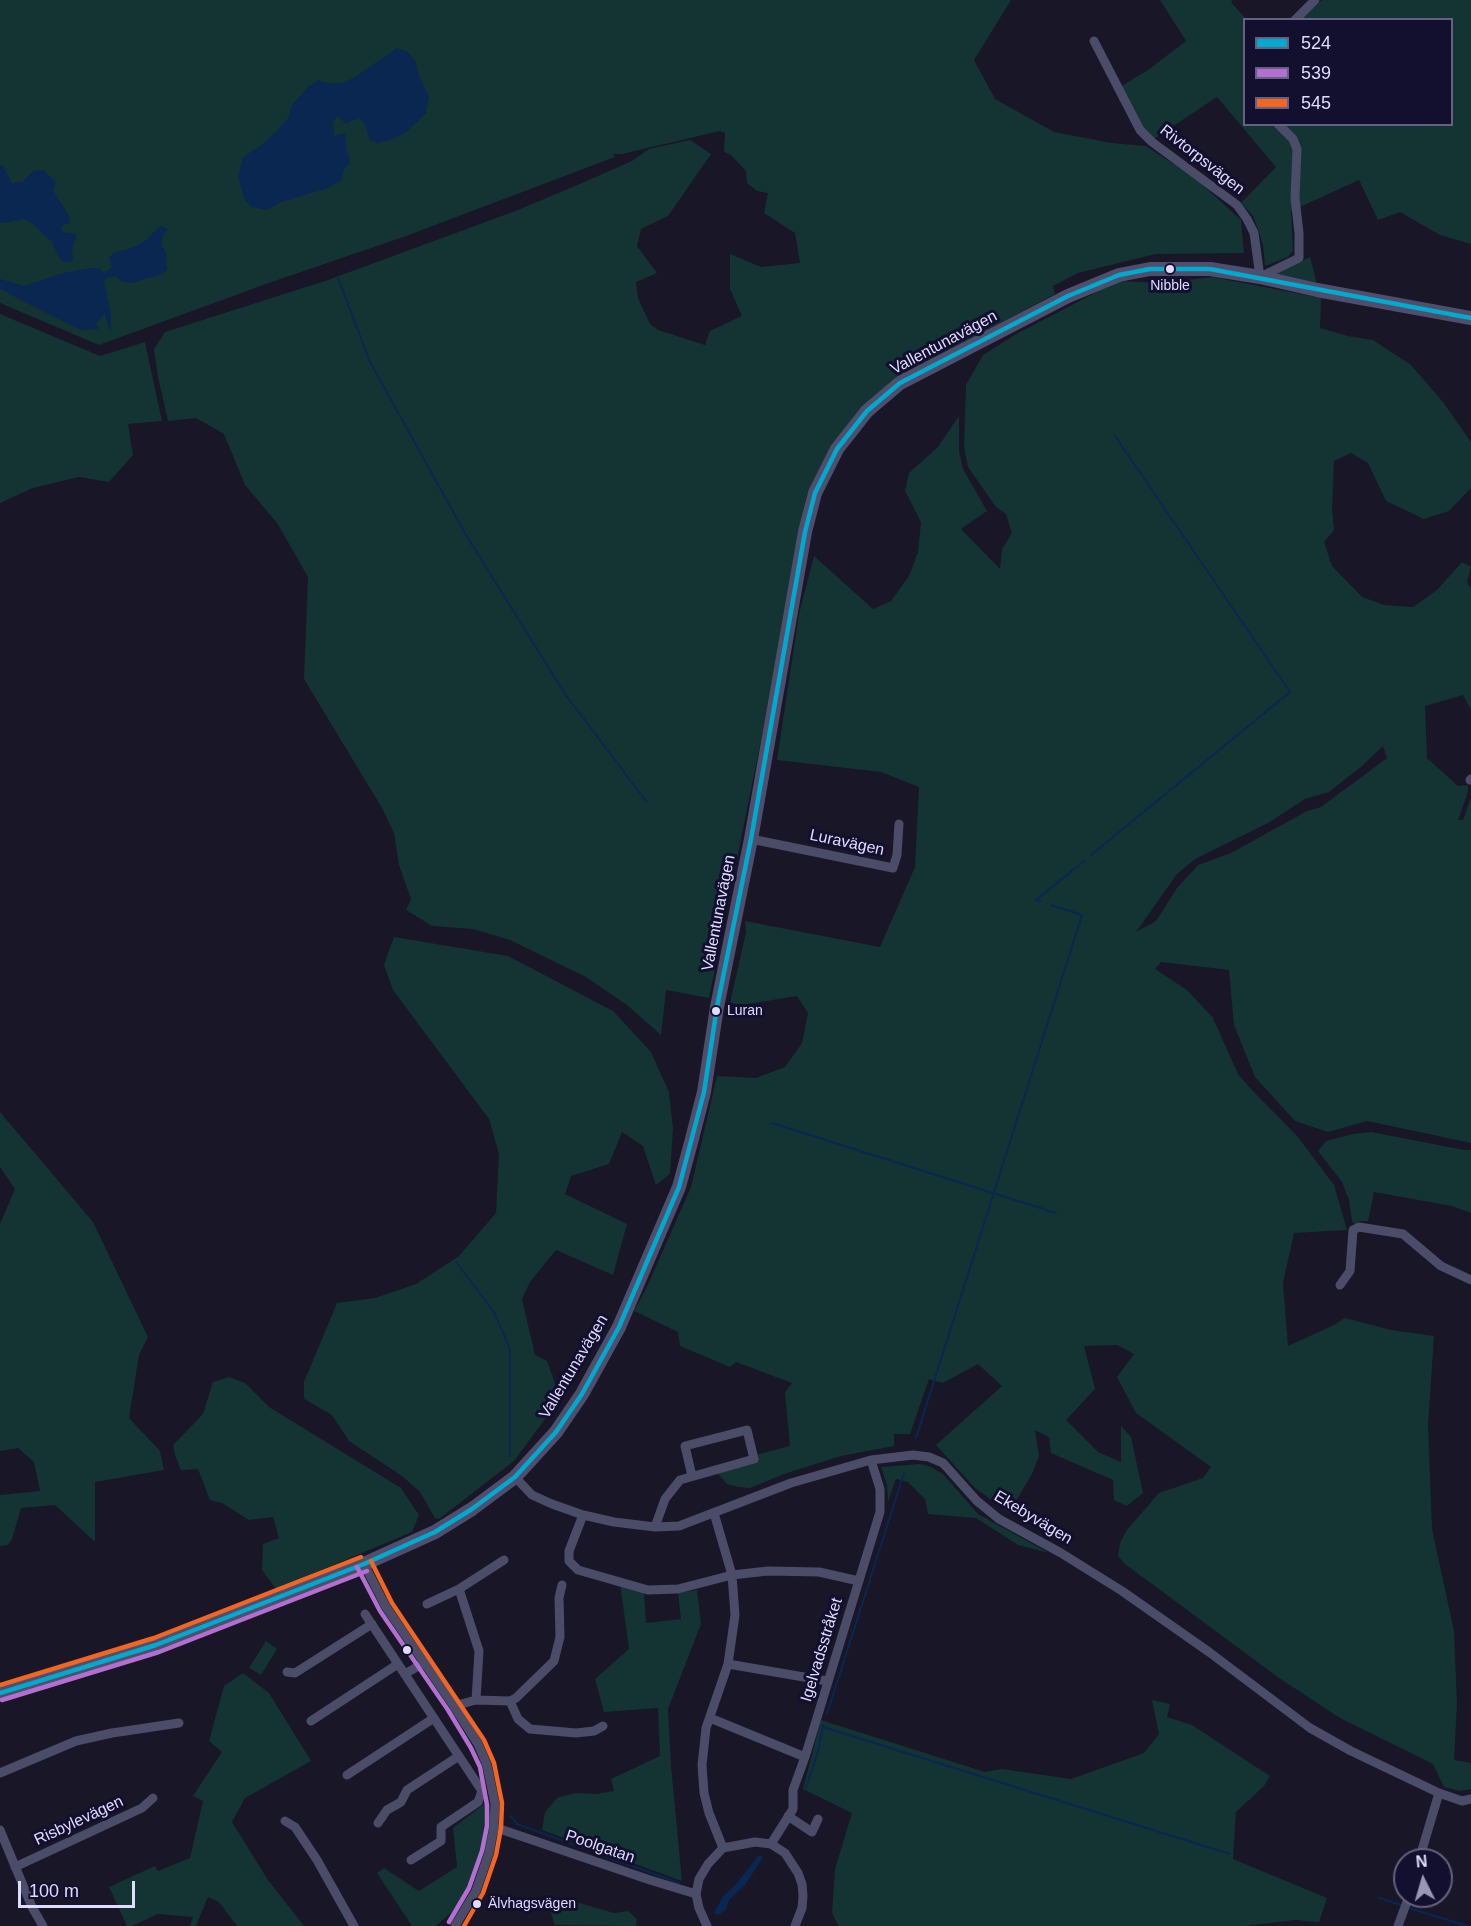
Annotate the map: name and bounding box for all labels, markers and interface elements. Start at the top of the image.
legend [1243,18,1453,126]
text: 524 [1301,33,1331,53]
text: 539 [1301,63,1331,83]
text: 545 [1301,93,1331,113]
street label: Rivtorpsvägen [1156,121,1248,199]
marker: Nibble [1164,263,1176,275]
place label: Nibble [1150,278,1190,294]
street label: Vallentunavägen [887,307,1001,379]
street label: Luravägen [808,826,886,860]
street label: Vallentunavägen [698,853,740,973]
place label: Luran [727,1003,763,1019]
marker: Luran [710,1005,722,1017]
street label: Vallentunavägen [535,1311,613,1423]
street label: Ekebyvägen [990,1487,1076,1549]
street label: Igelvadsstråket [797,1596,847,1704]
unlabelled marker [401,1644,413,1656]
street label: Risbylevägen [31,1792,127,1850]
street label: Poolgatan [563,1826,637,1868]
north arrow [1393,1848,1453,1908]
text: N [1415,1853,1428,1871]
scale bar [21,1869,138,1907]
text: 100 m [29,1881,79,1901]
place label: Älvhagsvägen [488,1896,576,1912]
marker: Älvhagsvägen [471,1898,483,1910]

